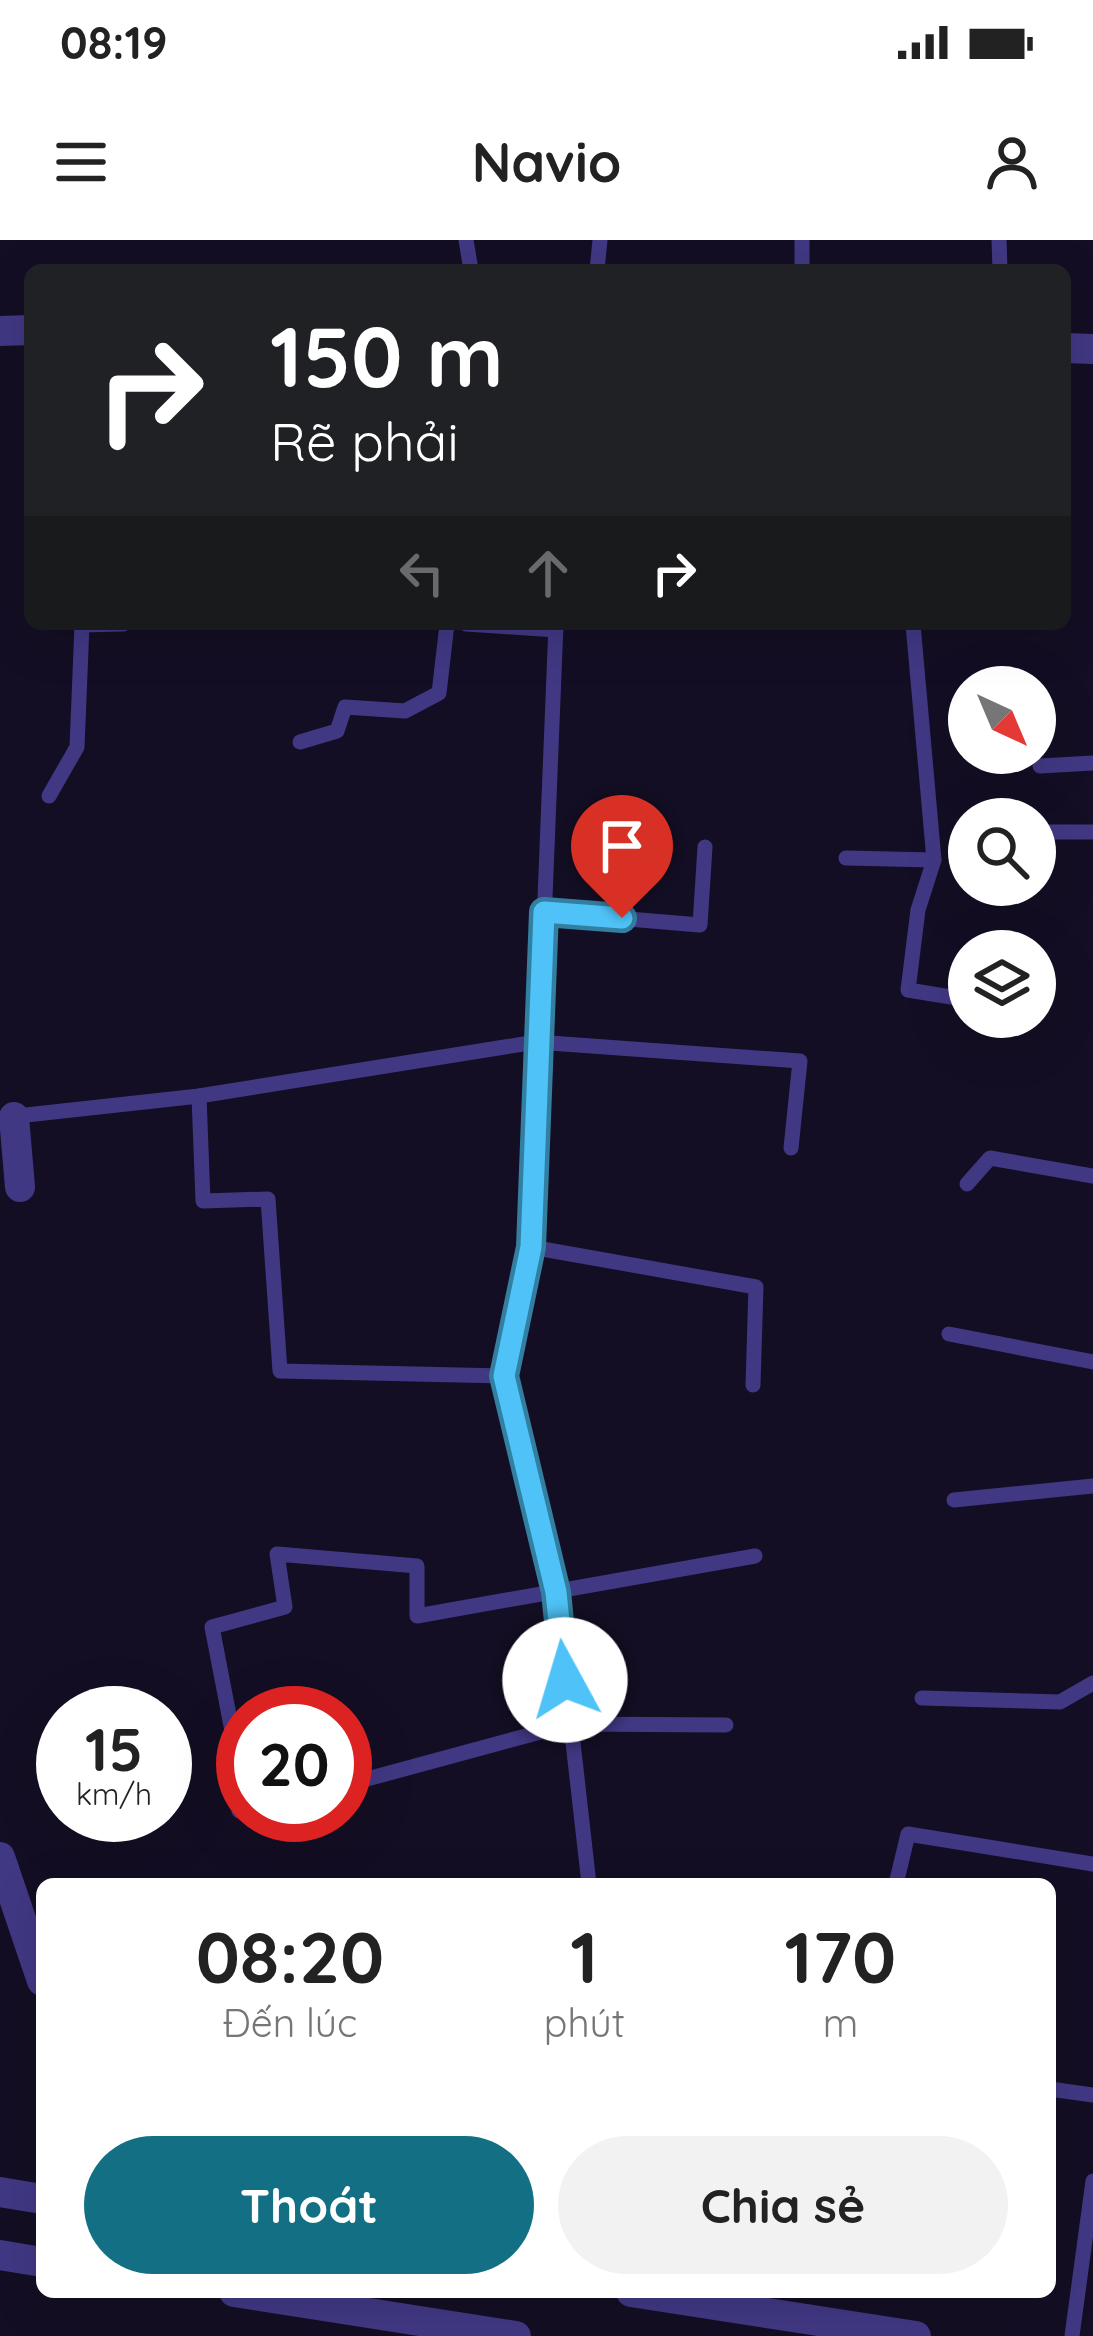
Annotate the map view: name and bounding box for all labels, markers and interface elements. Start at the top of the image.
text: 08:19 [60,14,168,70]
text: Navio [472,128,621,196]
icon: menu [48,129,114,195]
icon: person [979,129,1045,195]
text: 150 m [270,303,504,408]
icon: right [72,312,228,468]
text: Rẽ phải [270,407,459,475]
icon: left [389,540,455,606]
icon: ahead [515,540,581,606]
icon: right [641,540,707,606]
north arrow [948,666,1056,774]
map controls [948,666,1056,1038]
pin [571,795,673,918]
button: search [948,798,1056,906]
icon: arrive [589,813,655,879]
button: layers [948,930,1056,1038]
position arrow [502,1617,628,1743]
speed limit sign: 20 [216,1686,372,1842]
text: 15 [85,1711,143,1786]
text: km/h [76,1775,152,1813]
text: 08:20 [196,1911,384,2001]
text: 1 [570,1911,598,2001]
text: 170 [785,1911,896,2001]
text: Đến lúc [223,1998,357,2047]
text: phút [544,1998,625,2047]
text: m [823,1998,858,2047]
button: Thoát [84,2136,534,2274]
button: Chia sẻ [558,2136,1008,2274]

